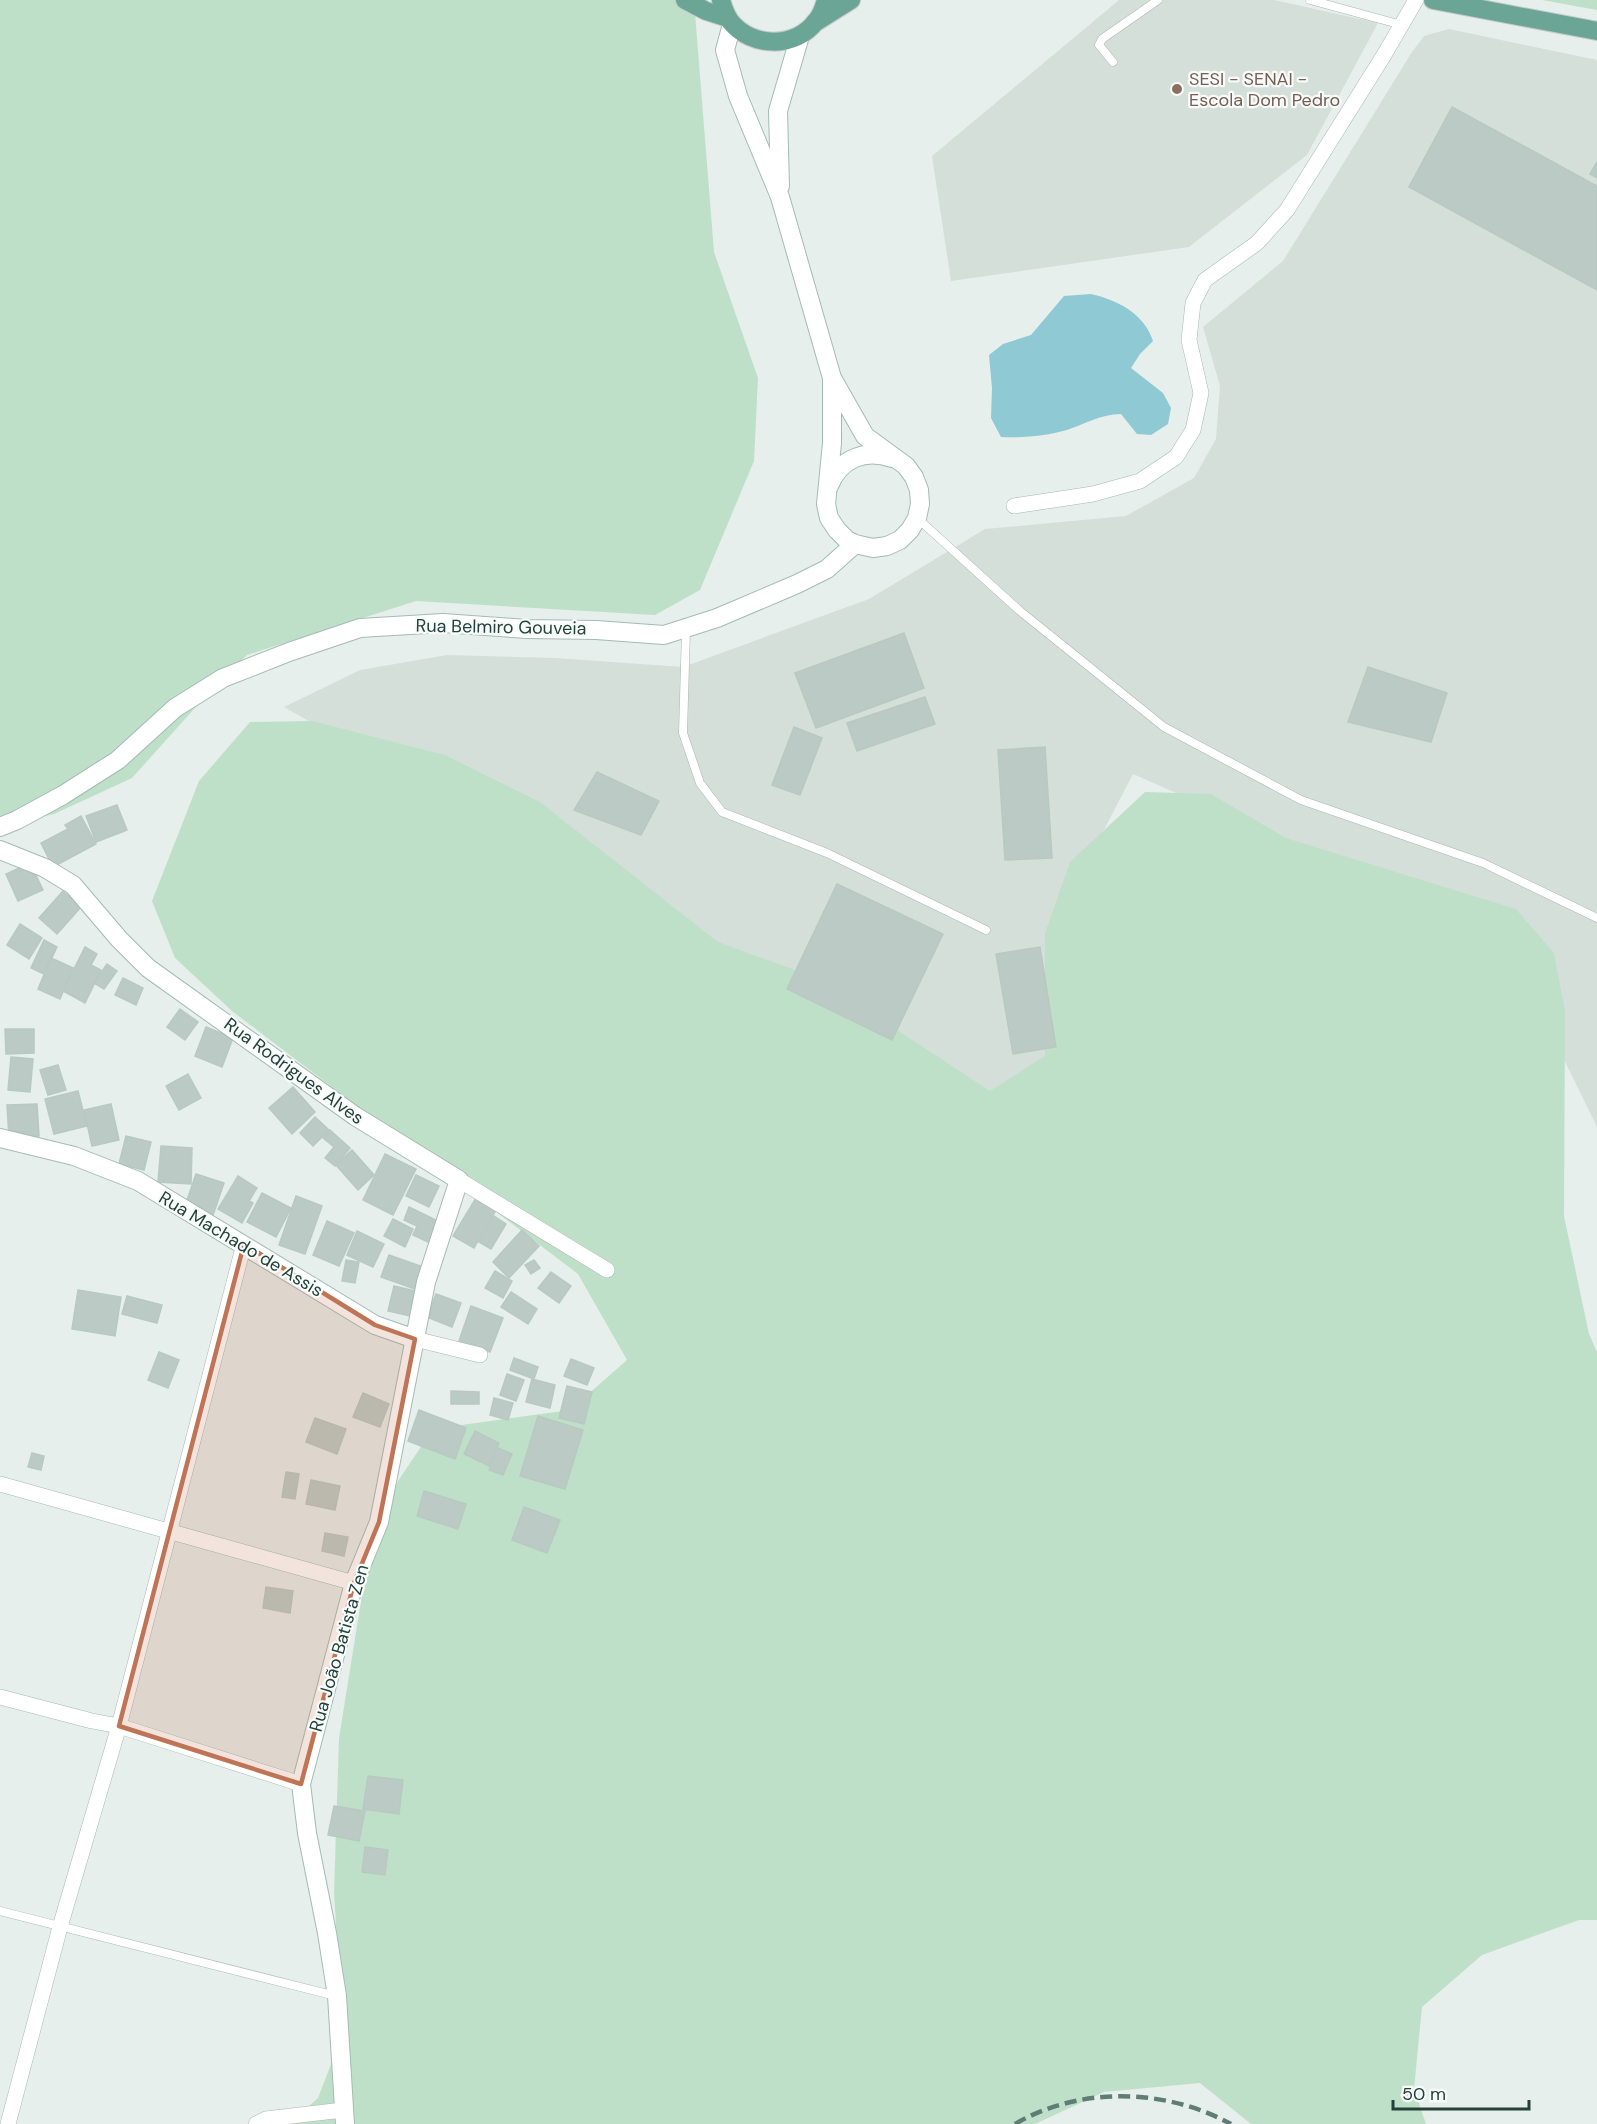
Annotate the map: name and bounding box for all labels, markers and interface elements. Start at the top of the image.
place label: SESI - SENAI - Escola Dom Pedro [1189,67,1340,112]
marker: SESI - SENAI - Escola Dom Pedro [1170,82,1184,96]
street label: Rua Belmiro Gouveia [415,614,587,640]
street label: Rua Rodrigues Alves [219,1012,369,1130]
street label: Rua Machado de Assis [155,1185,327,1303]
street label: Rua João Batista Zen [304,1562,374,1734]
scale bar [1393,2073,1530,2111]
text: 50 m [1402,2082,1446,2106]

